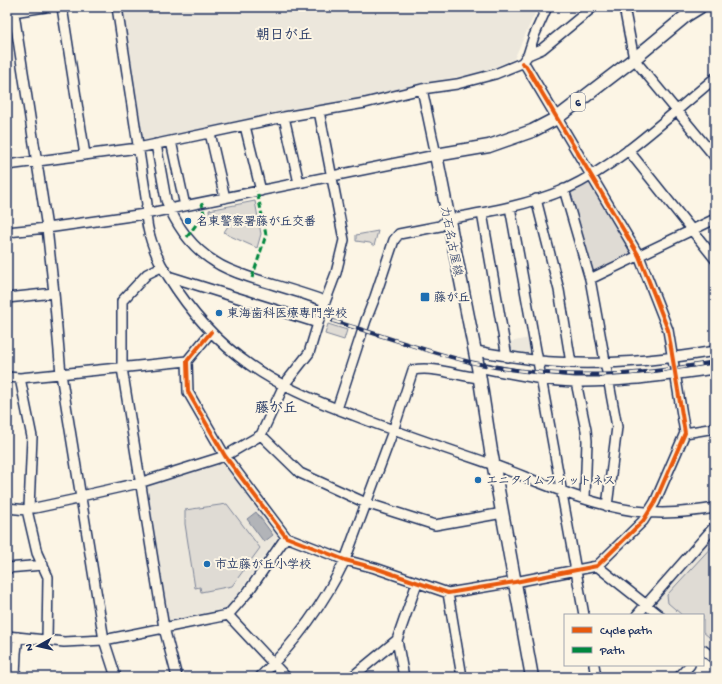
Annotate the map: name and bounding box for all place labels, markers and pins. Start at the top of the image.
place label: 名東警察署藤が丘交番 [196,215,316,230]
marker: 名東警察署藤が丘交番 [183,216,193,226]
marker: 藤が丘 [419,291,431,303]
place label: 藤が丘 [434,291,470,306]
place label: 東海歯科医療専門学校 [227,307,347,322]
marker: 東海歯科医療専門学校 [214,308,224,318]
marker: エニタイムフィットネス [473,475,483,485]
place label: エニタイムフィットネス [486,475,616,489]
place label: 市立藤が丘小学校 [215,558,311,573]
marker: 市立藤が丘小学校 [202,559,212,569]

